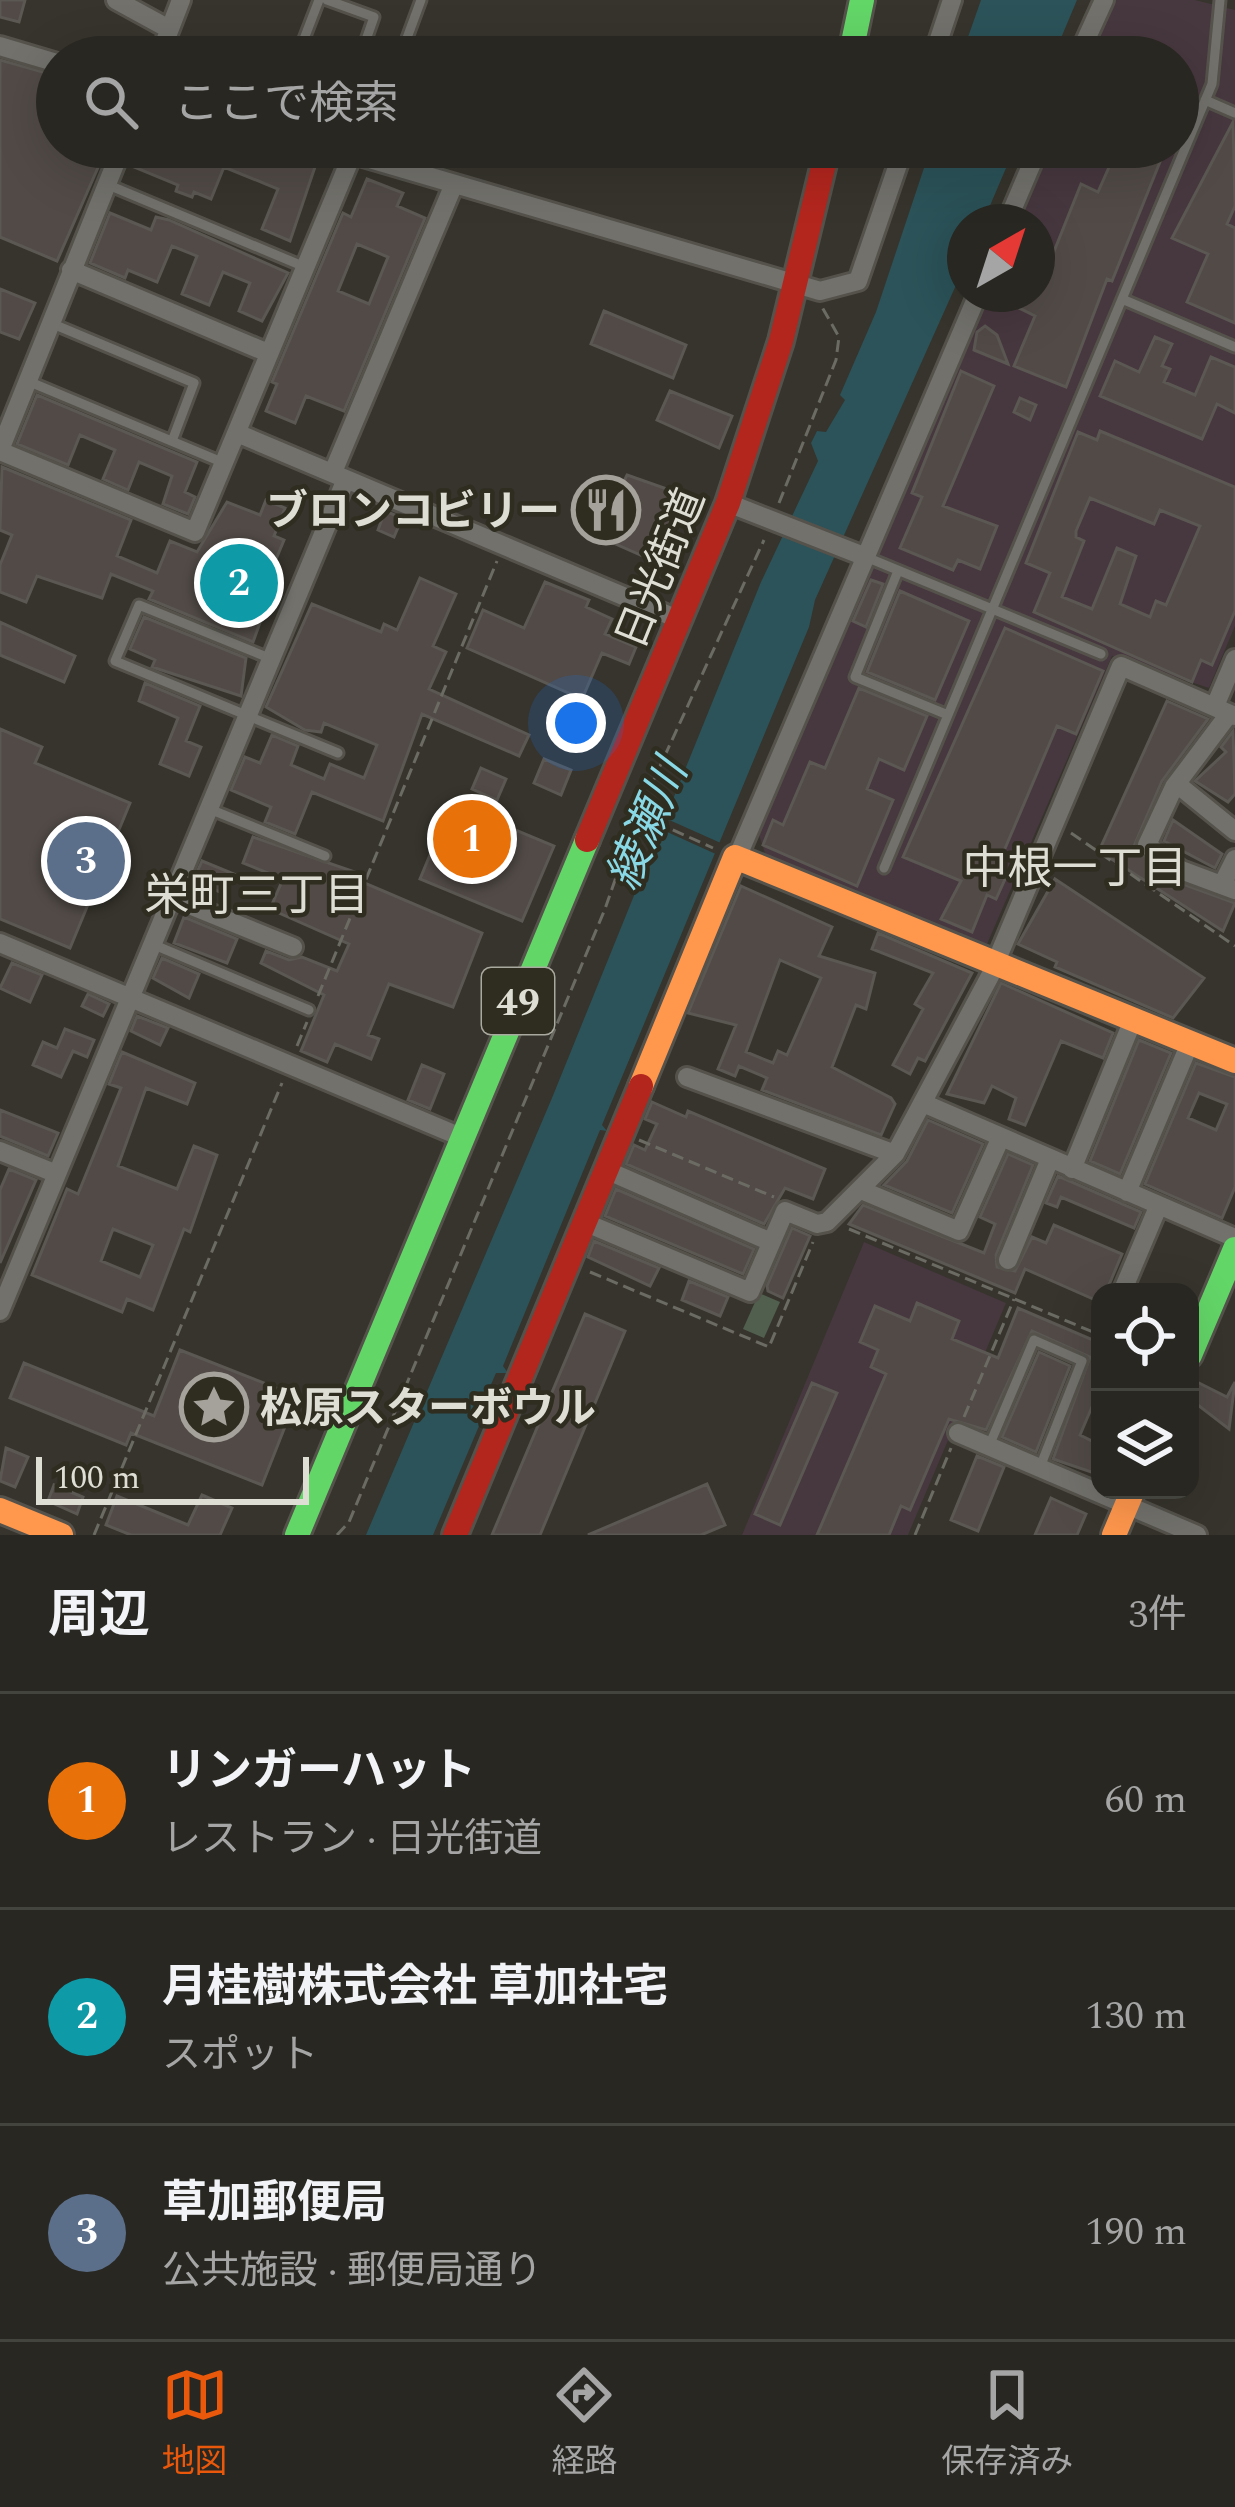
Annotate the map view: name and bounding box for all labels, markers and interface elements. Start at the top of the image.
search box [36,36,1199,168]
icon: search [78,69,144,135]
text: ここで検索 [174,70,399,139]
north arrow [947,204,1055,312]
restaurant icon: ブロンコビリー [571,475,641,545]
street label: 日光街道 [601,479,722,659]
place label: ブロンコビリー [266,481,560,544]
pin: 2 [200,538,278,628]
your location [546,693,606,753]
water label: 綾瀬川 [590,746,708,901]
pin: 1 [433,794,511,884]
pin: 3 [47,816,125,906]
district label: 中根一丁目 [962,835,1188,904]
district label: 栄町三丁目 [144,862,370,931]
road number: 49 [482,968,554,1034]
map controls [1091,1283,1199,1499]
button: locate [1091,1283,1199,1391]
place icon: 松原スターボウル [179,1372,249,1442]
place label: 松原スターボウル [260,1378,596,1441]
button: layers [1091,1391,1199,1499]
scale bar [36,1451,309,1504]
text: 100 m [54,1453,140,1503]
text: 周辺 [48,1577,150,1655]
text: 3件 [1128,1586,1187,1645]
text: リンガーハット [162,1737,476,1806]
text: 1 [76,1771,98,1830]
text: 60 m [1105,1771,1187,1830]
text: レストラン · 日光街道 [162,1810,542,1869]
text: 月桂樹株式会社 草加社宅 [162,1953,668,2022]
text: 2 [76,1987,98,2046]
text: 130 m [1085,1987,1187,2046]
text: スポット [162,2026,318,2085]
text: 草加郵便局 [162,2169,387,2238]
text: 3 [76,2203,98,2262]
text: 190 m [1085,2203,1187,2262]
text: 公共施設 · 郵便局通り [162,2242,542,2301]
tab: 地図 [162,2362,228,2487]
tab: 経路 [551,2362,617,2487]
tab: 保存済み [941,2362,1073,2487]

